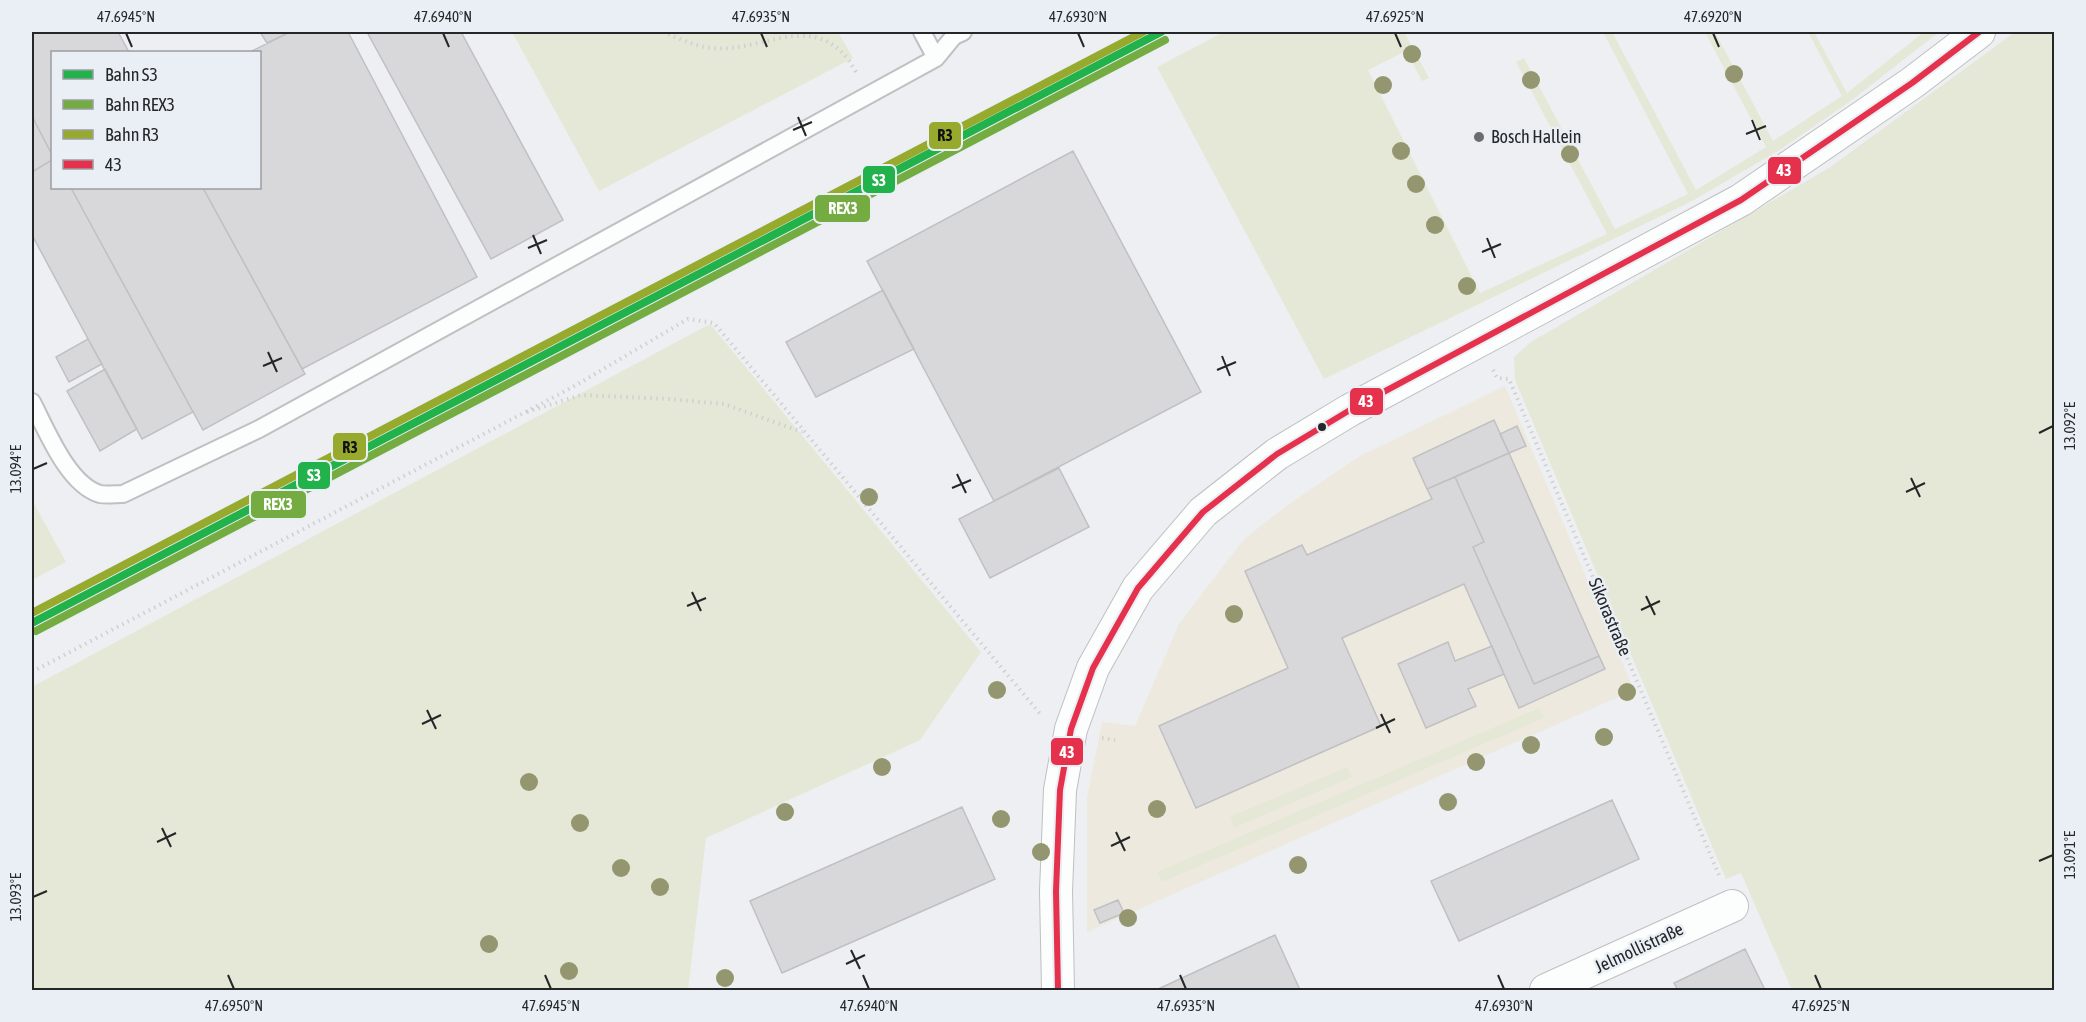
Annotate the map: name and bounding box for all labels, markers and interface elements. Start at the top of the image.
text: 47.6945°N [97,8,155,25]
text: 47.6940°N [414,8,472,25]
text: 47.6935°N [732,8,790,25]
text: 47.6930°N [1049,8,1107,25]
text: 47.6925°N [1366,8,1424,25]
text: 47.6920°N [1684,8,1742,25]
legend [51,51,261,189]
text: Bahn S3 [105,64,158,85]
text: Bahn REX3 [105,94,175,115]
line badge: R3 [928,121,962,150]
text: Bahn R3 [105,124,159,145]
text: R3 [937,126,953,144]
place label: Bosch Hallein [1491,126,1581,147]
marker: Bosch Hallein [1472,130,1486,144]
text: 43 [105,154,122,175]
line badge: 43 [1767,156,1802,185]
text: 43 [1775,161,1792,179]
line badge: S3 [862,165,896,194]
text: S3 [872,171,886,189]
line badge: REX3 [814,194,871,223]
text: REX3 [828,199,858,217]
line badge: 43 [1349,387,1384,416]
text: 43 [1357,392,1374,410]
text: 13.092°E [2061,401,2078,450]
unlabelled marker [1316,421,1328,433]
line badge: R3 [332,432,367,461]
text: R3 [342,438,358,456]
text: 13.094°E [7,444,24,493]
line badge: S3 [297,461,331,490]
text: S3 [307,466,321,484]
line badge: REX3 [250,490,307,519]
text: REX3 [263,495,293,513]
street label: Sikorastraße [1585,575,1636,659]
line badge: 43 [1050,737,1084,766]
text: 43 [1058,743,1075,761]
text: 13.091°E [2061,830,2078,879]
text: 13.093°E [7,872,24,921]
street label: Jelmollistraße [1591,918,1686,977]
text: 47.6950°N [205,997,263,1014]
text: 47.6945°N [522,997,580,1014]
text: 47.6940°N [840,997,898,1014]
text: 47.6935°N [1157,997,1215,1014]
text: 47.6930°N [1475,997,1533,1014]
text: 47.6925°N [1792,997,1850,1014]

